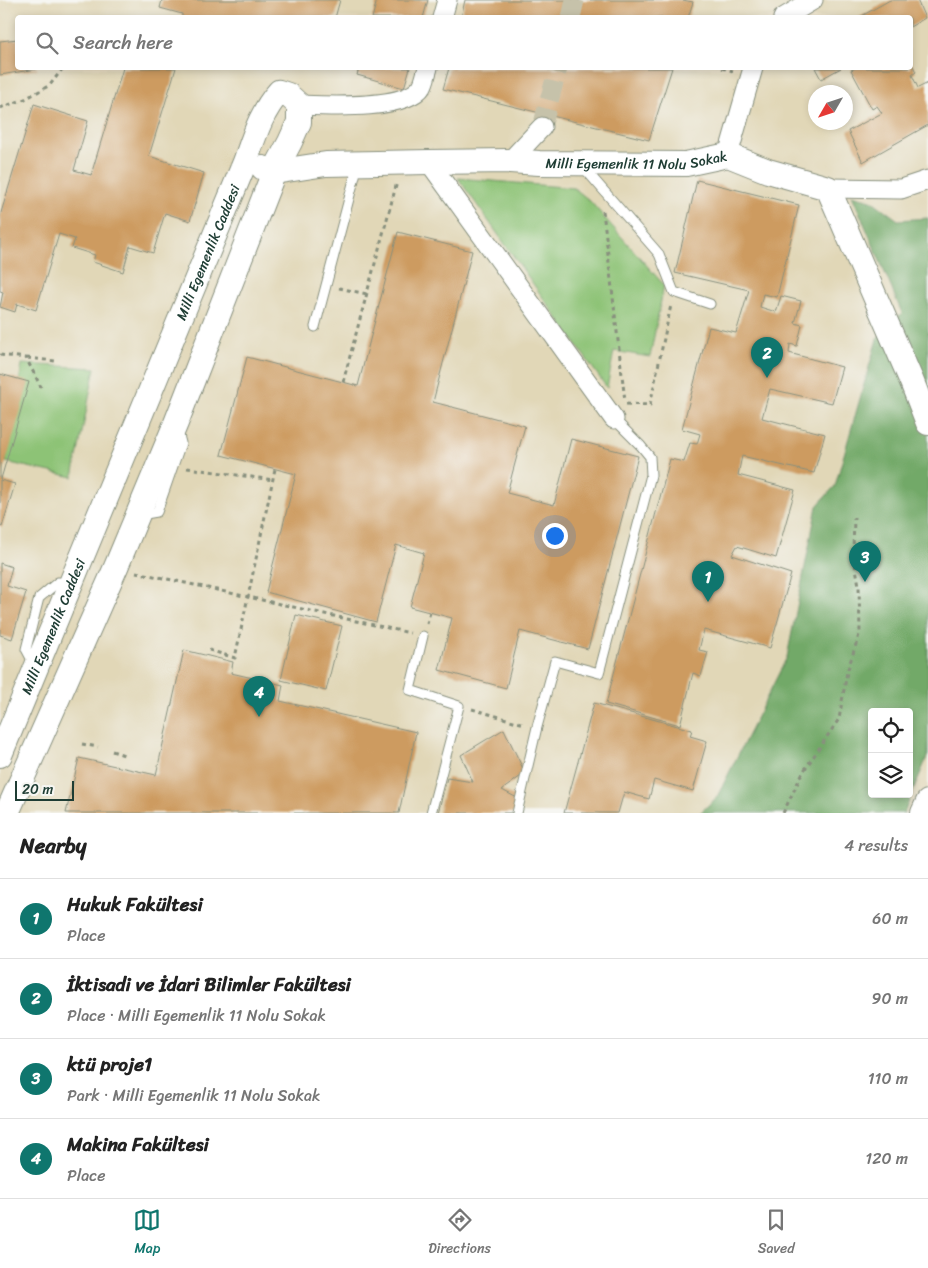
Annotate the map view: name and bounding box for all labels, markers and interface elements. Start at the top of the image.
search box [15,15,913,70]
text: Search here [73,26,173,59]
icon: search [33,29,61,57]
north arrow [808,85,853,130]
street label: Milli Egemenlik 11 Nolu Sokak [545,143,729,177]
street label: Milli Egemenlik Caddesi [168,179,247,324]
pin: 2 [751,337,783,378]
your location [542,523,568,549]
pin: 3 [849,541,881,582]
street label: Milli Egemenlik Caddesi [14,554,93,698]
pin: 1 [692,561,724,602]
pin: 4 [243,676,275,717]
map controls [868,708,913,798]
button: locate [868,708,913,753]
button: layers [868,753,913,798]
text: 20 m [22,777,53,802]
scale bar [15,778,74,801]
text: Nearby [20,827,86,865]
text: 4 results [844,831,908,860]
text: Hukuk Fakültesi [67,888,203,921]
text: 1 [33,904,39,933]
text: 60 m [872,904,908,933]
text: Place [67,921,106,950]
text: İktisadi ve İdari Bilimler Fakültesi [67,968,351,1001]
text: 2 [31,984,41,1013]
text: 90 m [872,984,908,1013]
text: Place · Milli Egemenlik 11 Nolu Sokak [67,1001,326,1030]
text: ktü proje1 [67,1048,152,1081]
text: 3 [32,1064,40,1093]
text: 110 m [868,1064,908,1093]
text: Park · Milli Egemenlik 11 Nolu Sokak [67,1081,320,1110]
text: Makina Fakültesi [67,1128,209,1161]
text: 4 [31,1144,41,1173]
text: 120 m [865,1144,908,1173]
text: Place [67,1161,106,1190]
tab: Map [133,1206,161,1261]
tab: Directions [428,1206,491,1261]
tab: Saved [758,1206,795,1261]

